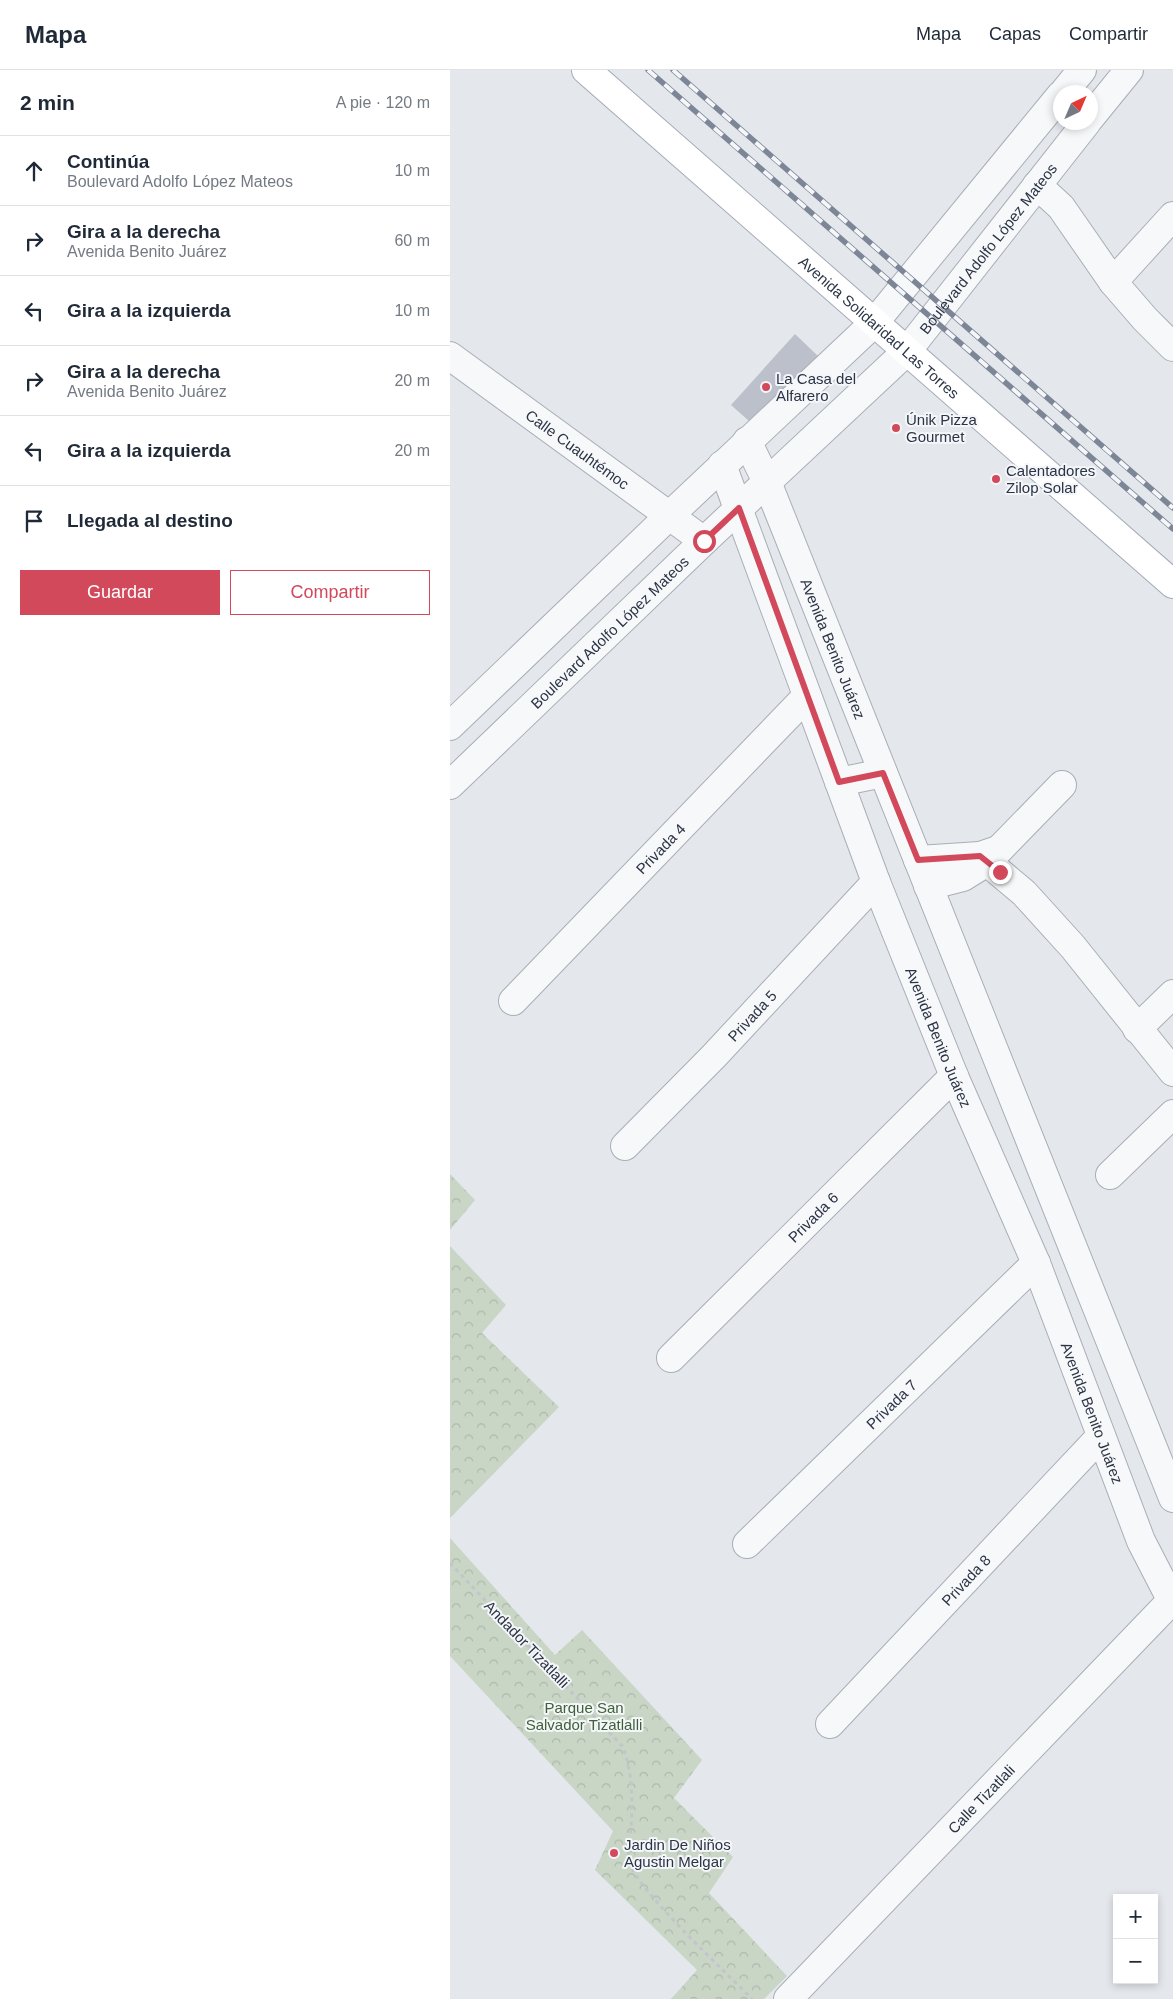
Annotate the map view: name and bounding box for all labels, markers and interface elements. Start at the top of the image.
text: Mapa [25,21,86,48]
text: Mapa [916,24,961,44]
text: Capas [989,24,1041,44]
text: Compartir [1069,24,1148,44]
north arrow [1053,85,1098,130]
text: 2 min [20,91,75,114]
text: A pie · 120 m [336,94,430,111]
text: Continúa [67,151,149,172]
icon: ahead [20,157,48,185]
street label: Boulevard Adolfo López Mateos [916,160,1060,337]
text: 10 m [394,162,430,179]
text: Boulevard Adolfo López Mateos [67,173,293,190]
text: Gira a la derecha [67,221,220,242]
icon: right [20,227,48,255]
text: 60 m [394,232,430,249]
text: Avenida Benito Juárez [67,243,227,260]
street label: Avenida Solidaridad Las Torres [796,252,963,402]
icon: left [20,297,48,325]
text: Gira a la izquierda [67,300,231,321]
text: 10 m [394,302,430,319]
text: Gira a la derecha [67,361,220,382]
icon: right [20,367,48,395]
place label: La Casa del Alfarero [776,370,856,404]
text: 20 m [394,372,430,389]
marker: La Casa del Alfarero [760,381,772,393]
text: Avenida Benito Juárez [67,383,227,400]
street label: Calle Cuauhtémoc [523,406,633,493]
place label: Únik Pizza Gourmet [906,411,978,445]
marker: Únik Pizza Gourmet [890,422,902,434]
icon: left [20,437,48,465]
text: Gira a la izquierda [67,440,231,461]
text: 20 m [394,442,430,459]
place label: Calentadores Zilop Solar [1006,462,1095,496]
marker: Calentadores Zilop Solar [990,473,1002,485]
icon: arrive [20,507,48,535]
text: Llegada al destino [67,510,233,531]
route start [693,530,716,553]
street label: Boulevard Adolfo López Mateos [527,552,692,711]
button: Guardar [20,570,220,615]
button: Compartir [230,570,430,615]
street label: Avenida Benito Juárez [798,576,869,721]
street label: Privada 4 [632,820,688,877]
route end [989,861,1012,884]
street label: Avenida Benito Juárez [903,965,975,1110]
street label: Privada 5 [724,986,780,1044]
street label: Privada 6 [784,1188,841,1245]
street label: Avenida Benito Juárez [1058,1340,1127,1486]
street label: Privada 7 [862,1376,920,1432]
street label: Privada 8 [938,1551,994,1609]
street label: Andador Tizatlalli [481,1597,573,1691]
park label: Parque San Salvador Tizatlalli [526,1699,642,1733]
street label: Calle Tizatlali [944,1761,1018,1836]
place label: Jardin De Niños Agustin Melgar [624,1836,731,1870]
marker: Jardin De Niños Agustin Melgar [608,1847,620,1859]
map controls [1113,1894,1158,1984]
button: + [1113,1894,1158,1939]
button: − [1113,1939,1158,1984]

